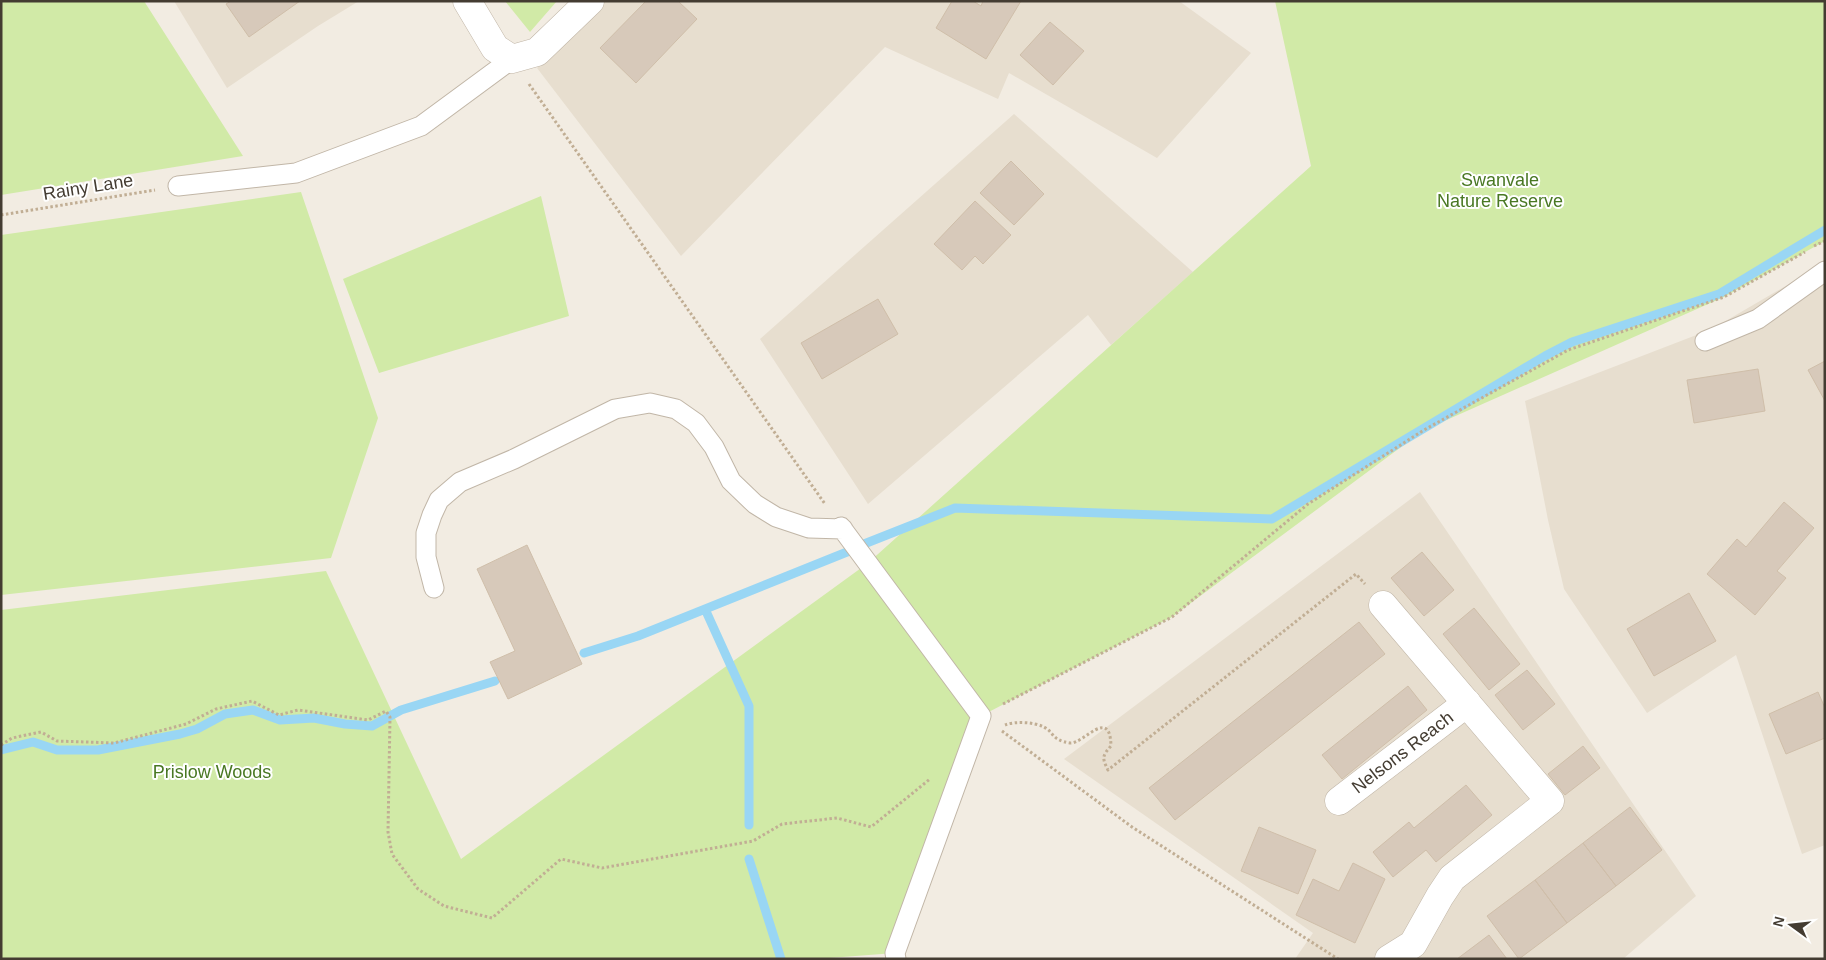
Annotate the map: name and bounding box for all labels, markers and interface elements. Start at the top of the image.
street label: Rainy Lane [41,170,135,204]
park label: Swanvale Nature Reserve [1437,170,1563,211]
street label: Nelsons Reach [1348,707,1457,797]
park label: Prislow Woods [153,762,271,782]
north arrow [1766,900,1816,950]
text: N [1769,915,1787,929]

